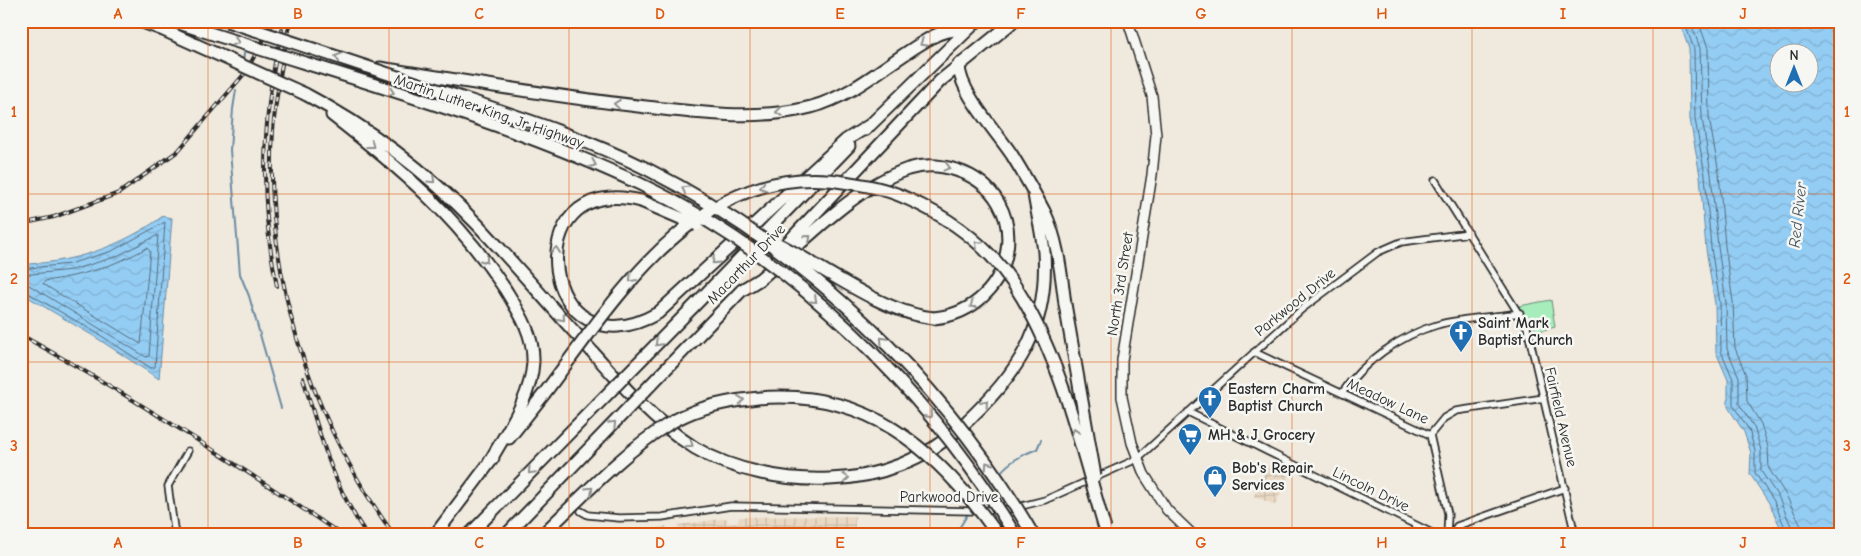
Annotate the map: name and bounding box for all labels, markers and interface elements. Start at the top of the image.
text: A [114,5,123,23]
text: B [293,5,303,23]
text: C [474,5,484,23]
text: D [655,5,665,23]
text: E [835,5,845,23]
text: F [1016,5,1026,23]
text: G [1195,5,1207,23]
text: H [1376,5,1388,23]
text: I [1560,5,1566,23]
text: J [1739,5,1747,23]
one-way arrow [232,36,240,46]
one-way arrow [920,37,929,46]
north arrow [1768,42,1818,92]
text: N [1789,47,1799,64]
one-way arrow [334,53,342,63]
street label: Martin Luther King, Jr Highway [392,70,587,152]
one-way arrow [386,86,395,96]
one-way arrow [613,99,621,110]
text: 1 [11,103,17,121]
text: 1 [1844,103,1850,121]
one-way arrow [774,106,782,117]
one-way arrow [365,140,374,148]
one-way arrow [588,158,597,168]
one-way arrow [942,162,951,172]
one-way arrow [426,174,435,183]
water label: Red River [1786,181,1810,249]
one-way arrow [759,182,768,192]
one-way arrow [681,186,690,196]
street label: Macarthur Drive [703,220,789,308]
street label: North 3rd Street [1103,230,1137,337]
one-way arrow [802,235,811,244]
one-way arrow [975,241,984,250]
one-way arrow [550,246,561,254]
one-way arrow [479,254,488,264]
one-way arrow [712,255,721,264]
street label: Parkwood Drive [1251,264,1339,340]
text: 2 [10,270,18,288]
text: 2 [1843,270,1851,288]
one-way arrow [629,274,638,283]
one-way arrow [808,295,817,304]
one-way arrow [969,299,979,308]
one-way arrow [556,313,565,322]
place label: Saint Mark Baptist Church [1478,314,1573,349]
church icon: Saint Mark Baptist Church [1448,319,1474,353]
one-way arrow [654,337,663,346]
one-way arrow [880,337,889,346]
street label: Fairfield Avenue [1541,365,1581,469]
street label: Meadow Lane [1344,374,1432,428]
place label: Eastern Charm Baptist Church [1228,380,1325,415]
church icon: Eastern Charm Baptist Church [1197,385,1223,419]
one-way arrow [738,395,746,406]
one-way arrow [980,400,989,409]
one-way arrow [923,409,932,418]
one-way arrow [607,421,616,430]
supermarket icon: MH & J Grocery [1177,422,1203,456]
place label: MH & J Grocery [1208,426,1315,444]
one-way arrow [1071,429,1081,437]
text: 3 [10,437,18,455]
text: 3 [1843,437,1851,455]
one-way arrow [684,438,693,447]
place label: Bob's Repair Services [1232,459,1313,494]
one-way arrow [985,461,994,470]
street label: Lincoln Drive [1330,463,1413,516]
shop icon: Bob's Repair Services [1202,464,1228,498]
one-way arrow [528,465,537,474]
one-way arrow [842,473,850,484]
one-way arrow [585,487,594,496]
street label: Parkwood Drive [900,488,999,506]
text: A [114,534,123,552]
text: B [293,534,303,552]
text: C [474,534,484,552]
text: D [655,534,665,552]
text: E [835,534,845,552]
text: F [1016,534,1026,552]
text: G [1195,534,1207,552]
text: H [1376,534,1388,552]
text: I [1560,534,1566,552]
text: J [1739,534,1747,552]

